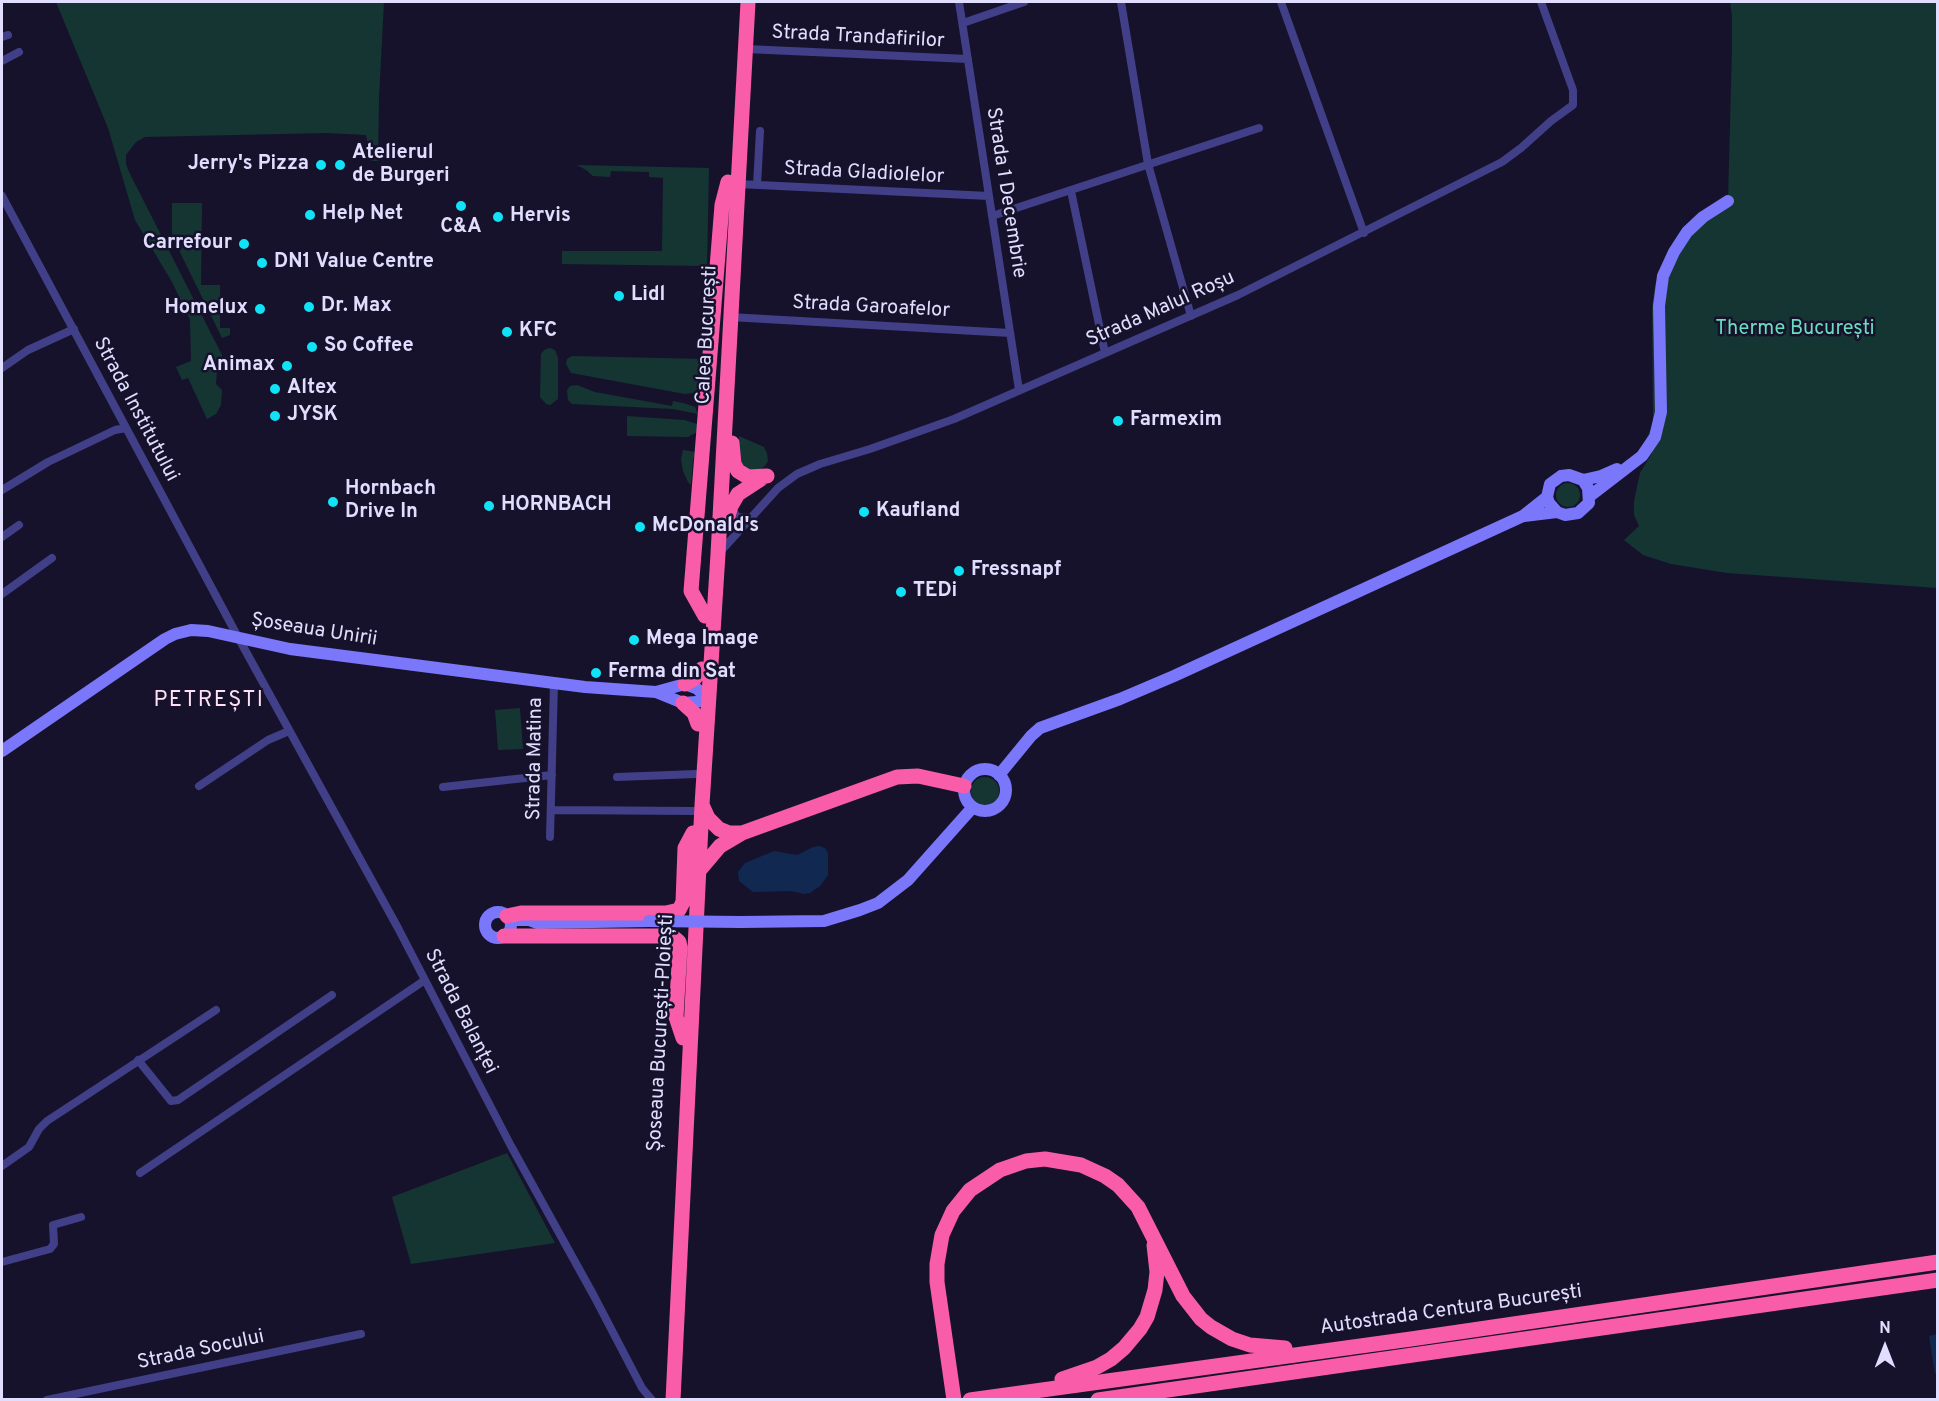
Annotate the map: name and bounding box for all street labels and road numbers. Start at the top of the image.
street label: Strada Trandafirilor [771,21,945,55]
street label: Strada 1 Decembrie [980,106,1030,280]
street label: Strada Gladiolelor [783,158,945,190]
street label: Calea București [692,265,724,405]
street label: Strada Malul Roșu [1083,267,1239,353]
street label: Strada Garoafelor [791,292,951,324]
street label: Strada Institutului [87,334,183,486]
street label: Șoseaua Unirii [249,609,379,653]
street label: Strada Matina [523,697,549,821]
street label: Șoseaua București-Ploiești [644,913,680,1153]
street label: Strada Balanței [418,945,502,1079]
street label: Autostrada Centura București [1318,1281,1584,1341]
street label: Strada Socului [135,1326,267,1376]

